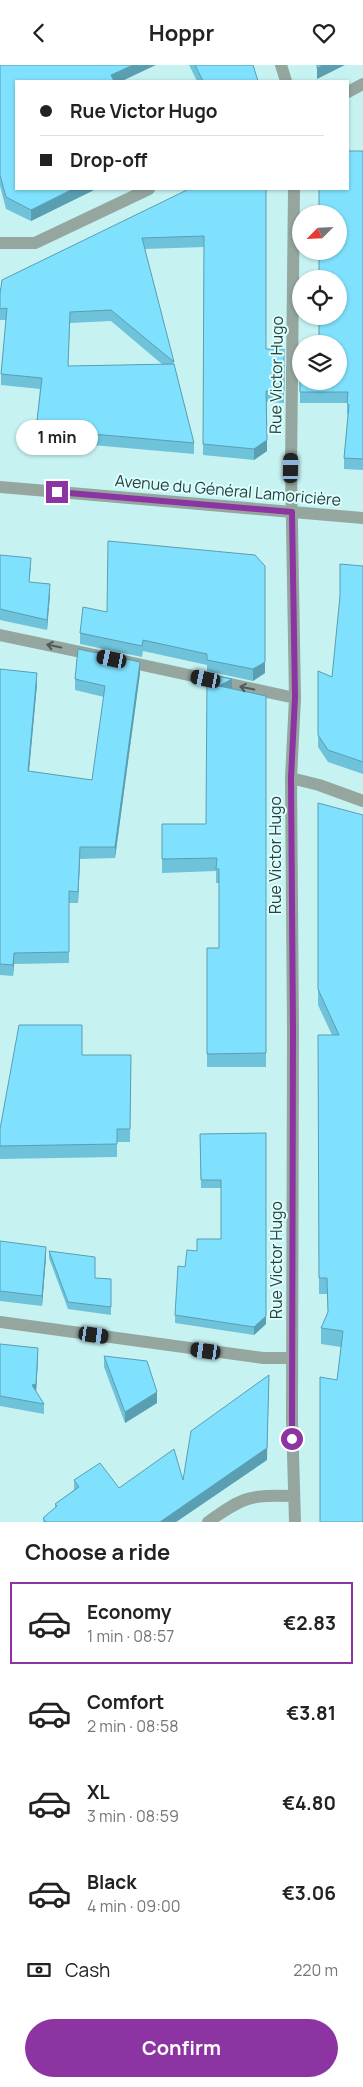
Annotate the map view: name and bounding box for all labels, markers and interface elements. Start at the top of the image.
text: Hoppr [149,18,214,48]
icon: back [25,19,53,47]
icon: heart [310,19,338,47]
text: Rue Victor Hugo [70,98,218,124]
text: Drop-off [70,147,147,173]
north arrow [292,205,348,260]
map controls [292,205,347,390]
button: locate [292,270,347,325]
street label: Rue Victor Hugo [264,316,288,434]
button: layers [292,335,347,390]
callout: 1 min [16,419,98,455]
text: 1 min [37,426,77,448]
car [283,453,298,483]
street label: Avenue du Général Lamoricière [114,469,342,511]
route end [46,481,68,503]
one-way arrow [47,641,63,651]
car [95,649,128,669]
car [189,669,222,689]
one-way arrow [240,682,256,692]
street label: Rue Victor Hugo [264,796,286,914]
street label: Rue Victor Hugo [265,1201,287,1319]
car [78,1325,109,1345]
car [190,1341,221,1361]
route start [281,1428,303,1450]
text: Choose a ride [25,1537,170,1567]
text: Economy [87,1599,171,1625]
icon: car [27,1601,72,1646]
text: €2.83 [283,1610,336,1636]
text: 1 min · 08:57 [87,1625,174,1647]
text: Comfort [87,1689,164,1715]
icon: car [27,1691,72,1736]
text: €3.81 [286,1700,336,1726]
text: 2 min · 08:58 [87,1715,179,1737]
text: XL [87,1779,110,1805]
icon: car [27,1781,72,1826]
text: €4.80 [282,1790,336,1816]
text: 3 min · 08:59 [87,1805,179,1827]
text: Black [87,1869,136,1895]
icon: car [27,1871,72,1916]
text: €3.06 [282,1880,336,1906]
text: 4 min · 09:00 [87,1895,180,1917]
icon: cash [25,1956,53,1984]
text: Cash [65,1957,110,1983]
text: 220 m [293,1959,338,1981]
button: Confirm [25,2019,338,2077]

